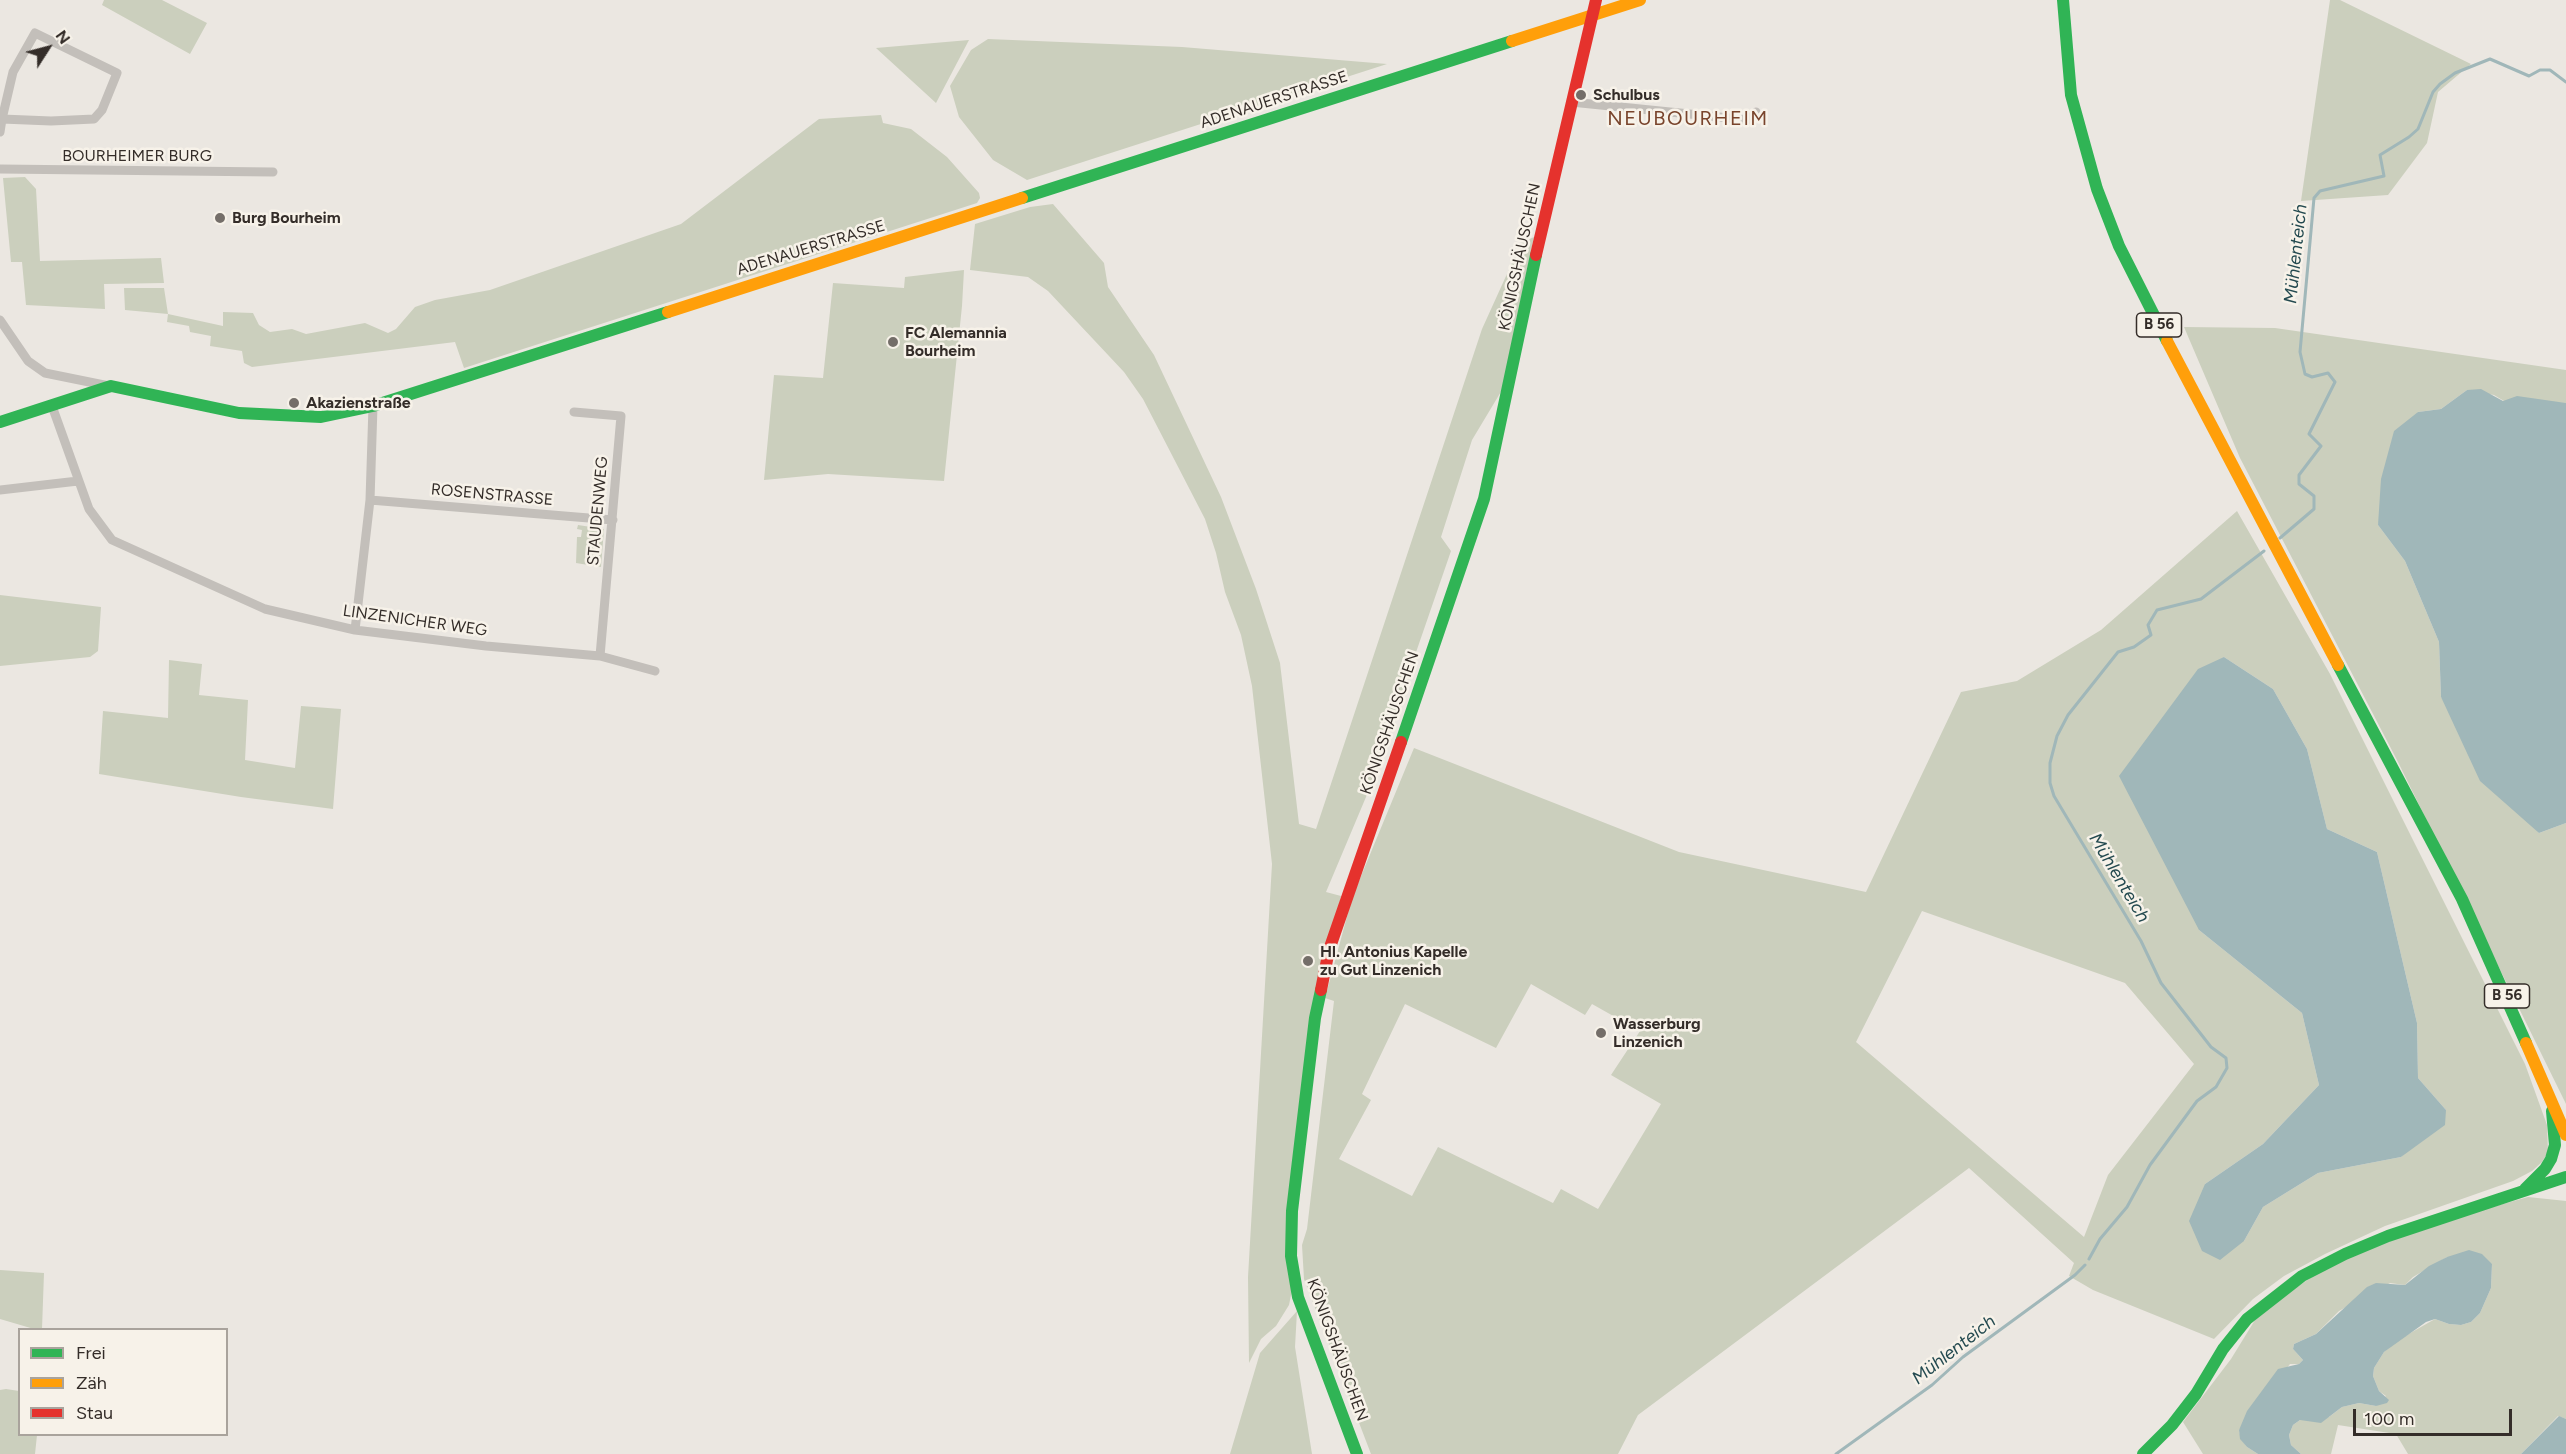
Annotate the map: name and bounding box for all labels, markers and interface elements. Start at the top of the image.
north arrow [18,18,78,78]
text: N [52,27,74,48]
street label: ADENAUERSTRASSE [1198,67,1350,133]
place label: Schulbus [1593,85,1660,105]
marker: Schulbus [1574,88,1588,102]
district label: NEUBOURHEIM [1607,107,1769,131]
street label: BOURHEIMER BURG [62,146,212,166]
street label: KÖNIGSHÄUSCHEN [1495,182,1545,332]
water label: Mühlenteich [2280,203,2312,305]
place label: Burg Bourheim [232,208,341,228]
marker: Burg Bourheim [213,211,227,225]
street label: ADENAUERSTRASSE [735,216,887,280]
road number: B 56 [2136,313,2182,337]
place label: FC Alemannia Bourheim [905,323,1007,361]
marker: FC Alemannia Bourheim [886,335,900,349]
place label: Akazienstraße [306,393,411,413]
marker: Akazienstraße [287,396,301,410]
street label: STAUDENWEG [584,456,612,566]
street label: ROSENSTRASSE [430,480,554,510]
street label: LINZENICHER WEG [342,601,488,641]
street label: KÖNIGSHÄUSCHEN [1356,649,1424,797]
water label: Mühlenteich [2084,830,2154,926]
place label: Hl. Antonius Kapelle zu Gut Linzenich [1320,942,1467,980]
marker: Hl. Antonius Kapelle zu Gut Linzenich [1301,954,1315,968]
road number: B 56 [2484,984,2530,1008]
place label: Wasserburg Linzenich [1613,1014,1701,1052]
marker: Wasserburg Linzenich [1594,1026,1608,1040]
street label: KÖNIGSHÄUSCHEN [1302,1276,1372,1424]
water label: Mühlenteich [1908,1311,2000,1389]
legend [18,1328,228,1436]
text: Frei [76,1342,106,1364]
text: Zäh [76,1372,107,1394]
scale bar [2356,1397,2515,1435]
text: Stau [76,1402,113,1424]
text: 100 m [2364,1408,2414,1430]

